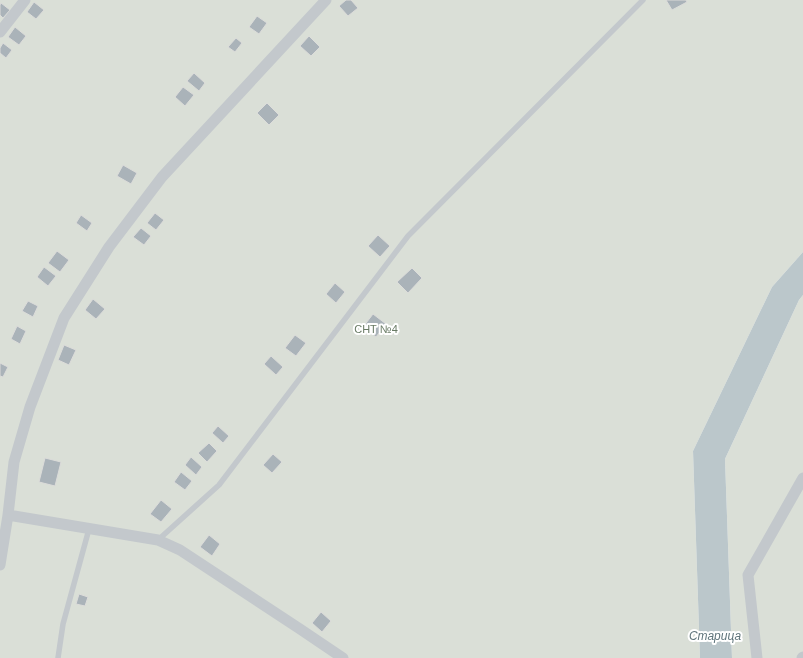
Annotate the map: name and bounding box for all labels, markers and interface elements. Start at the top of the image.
park label: СНТ №4 [354,323,398,335]
water label: Старица [689,629,741,643]

